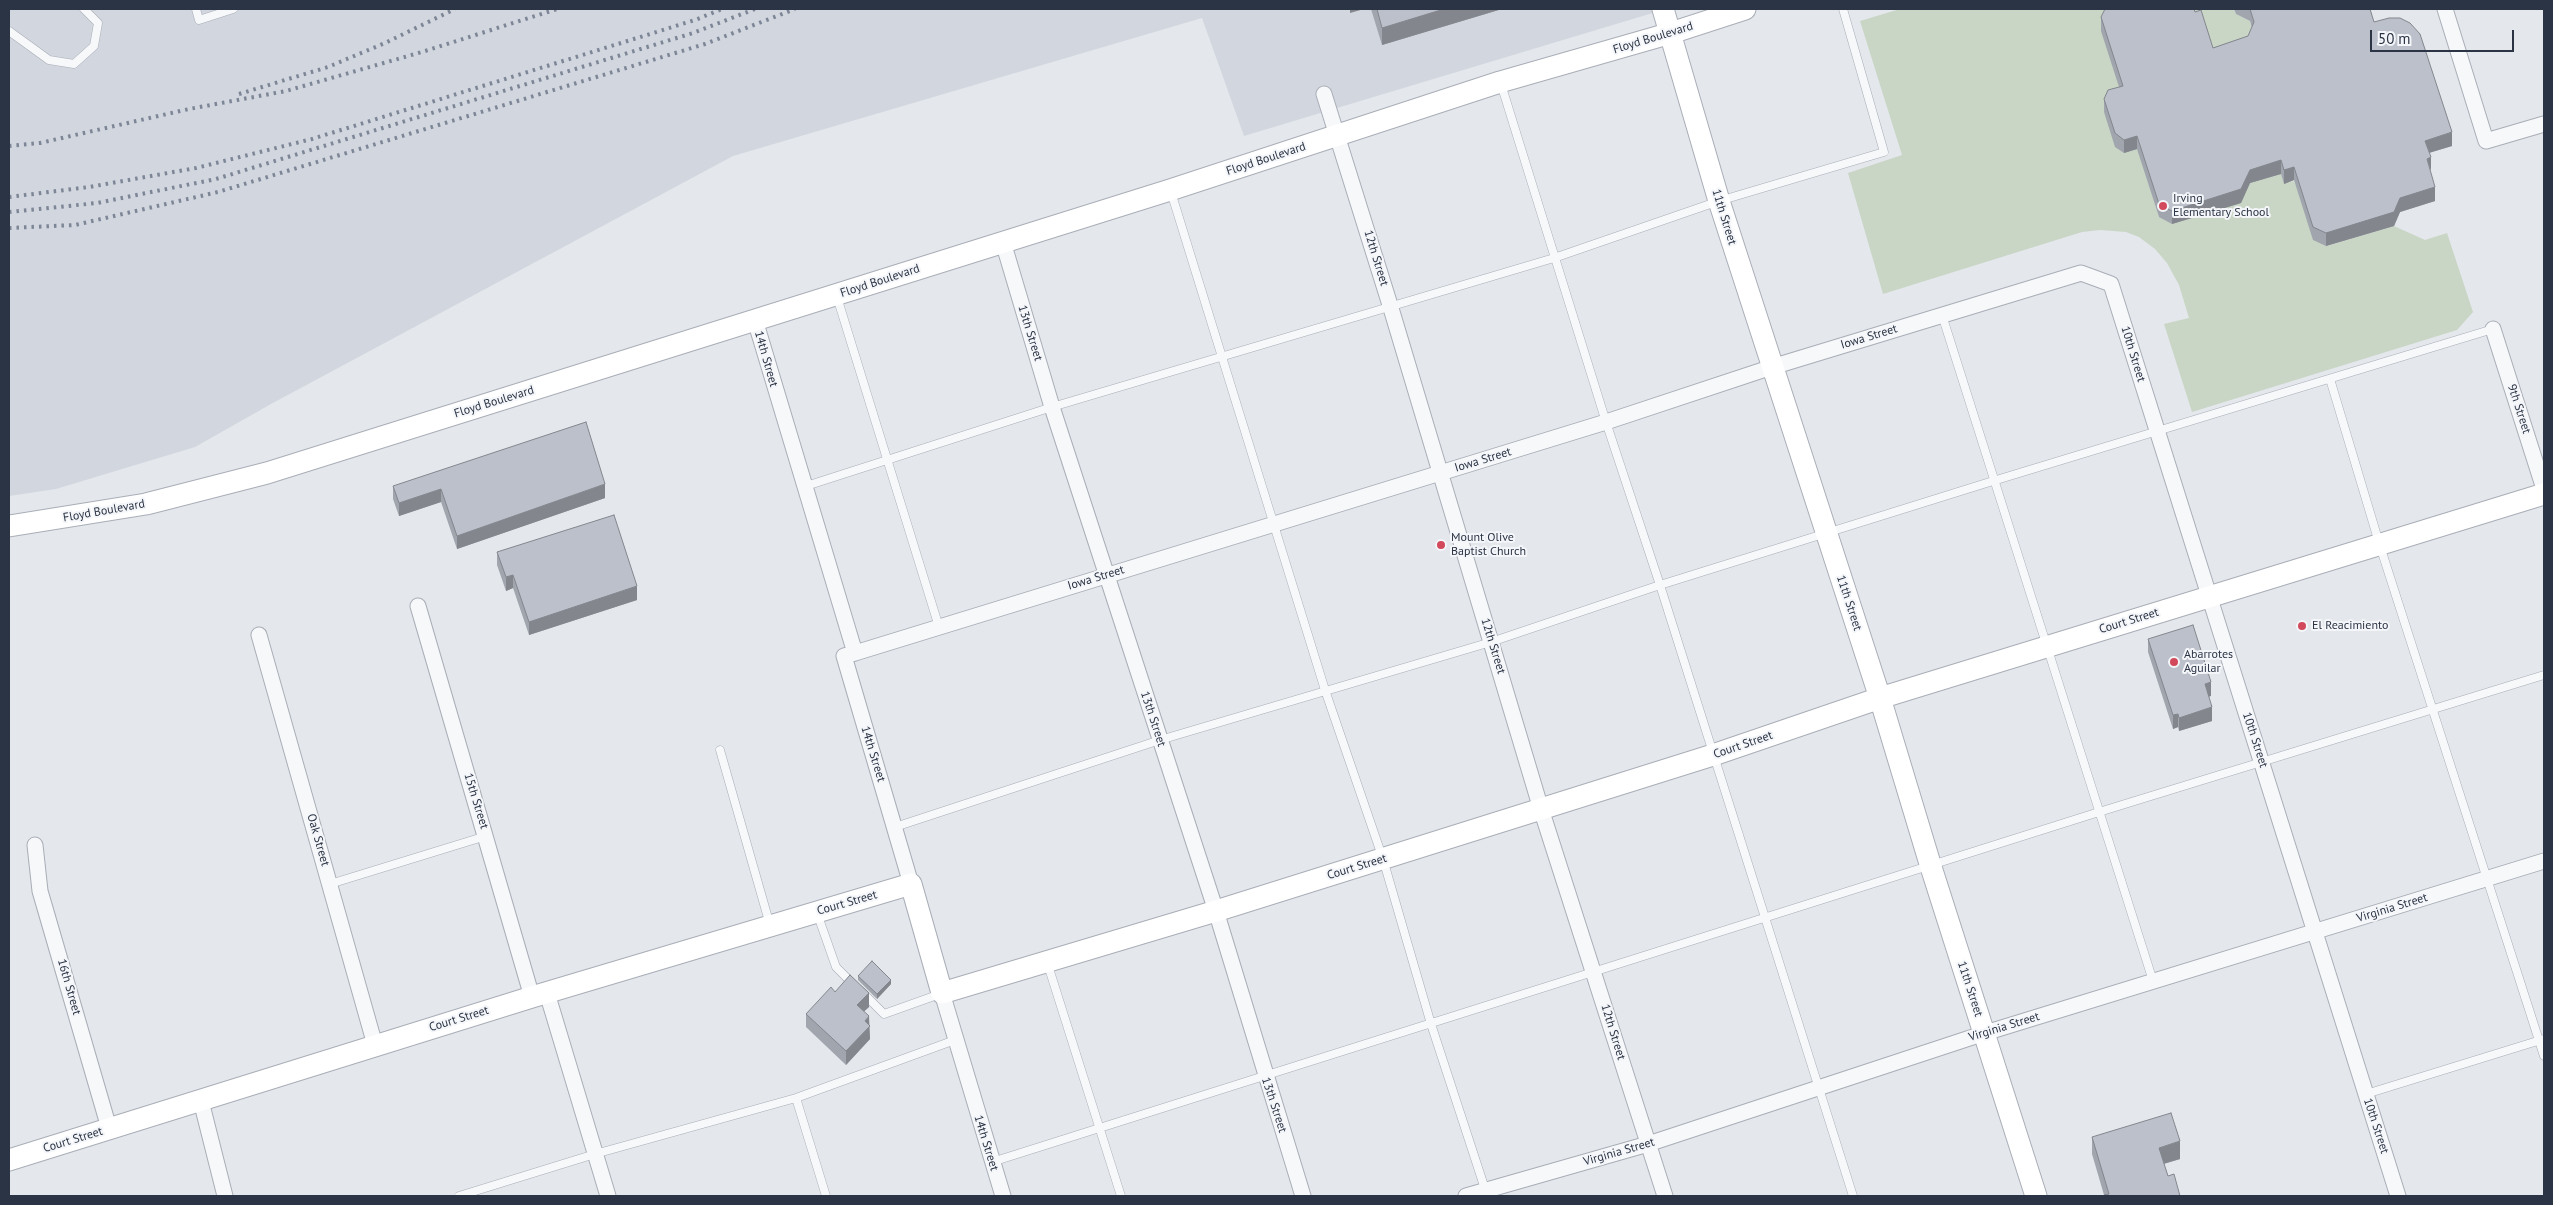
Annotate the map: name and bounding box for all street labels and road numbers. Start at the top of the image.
street label: Floyd Boulevard [1611,19,1695,57]
street label: Floyd Boulevard [1224,139,1308,179]
street label: 11th Street [1709,187,1739,247]
street label: 12th Street [1361,228,1391,288]
street label: Floyd Boulevard [838,261,922,301]
street label: 13th Street [1015,303,1045,363]
street label: Iowa Street [1839,322,1899,352]
street label: 10th Street [2118,324,2148,384]
street label: 14th Street [751,329,781,389]
street label: Floyd Boulevard [452,383,536,421]
street label: 9th Street [2504,383,2534,435]
street label: Iowa Street [1453,445,1513,475]
street label: Floyd Boulevard [62,497,146,525]
street label: Iowa Street [1066,563,1126,593]
street label: 11th Street [1833,573,1865,633]
street label: Court Street [2097,605,2161,637]
street label: 12th Street [1478,616,1508,676]
street label: 13th Street [1137,689,1169,749]
street label: 10th Street [2239,710,2271,770]
street label: 14th Street [858,724,888,784]
street label: Court Street [1711,728,1775,762]
street label: 15th Street [461,771,491,831]
street label: Oak Street [304,812,332,868]
street label: Court Street [1325,851,1389,883]
street label: Court Street [815,888,879,918]
street label: Virginia Street [2355,890,2429,926]
street label: 16th Street [54,957,84,1017]
street label: 11th Street [1954,959,1986,1019]
street label: 12th Street [1598,1002,1628,1062]
street label: Court Street [427,1003,491,1035]
street label: Virginia Street [1967,1009,2041,1045]
street label: 13th Street [1258,1075,1290,1135]
street label: 10th Street [2360,1096,2392,1156]
street label: 14th Street [971,1113,1001,1173]
street label: Court Street [41,1124,105,1156]
street label: Virginia Street [1582,1135,1656,1169]

